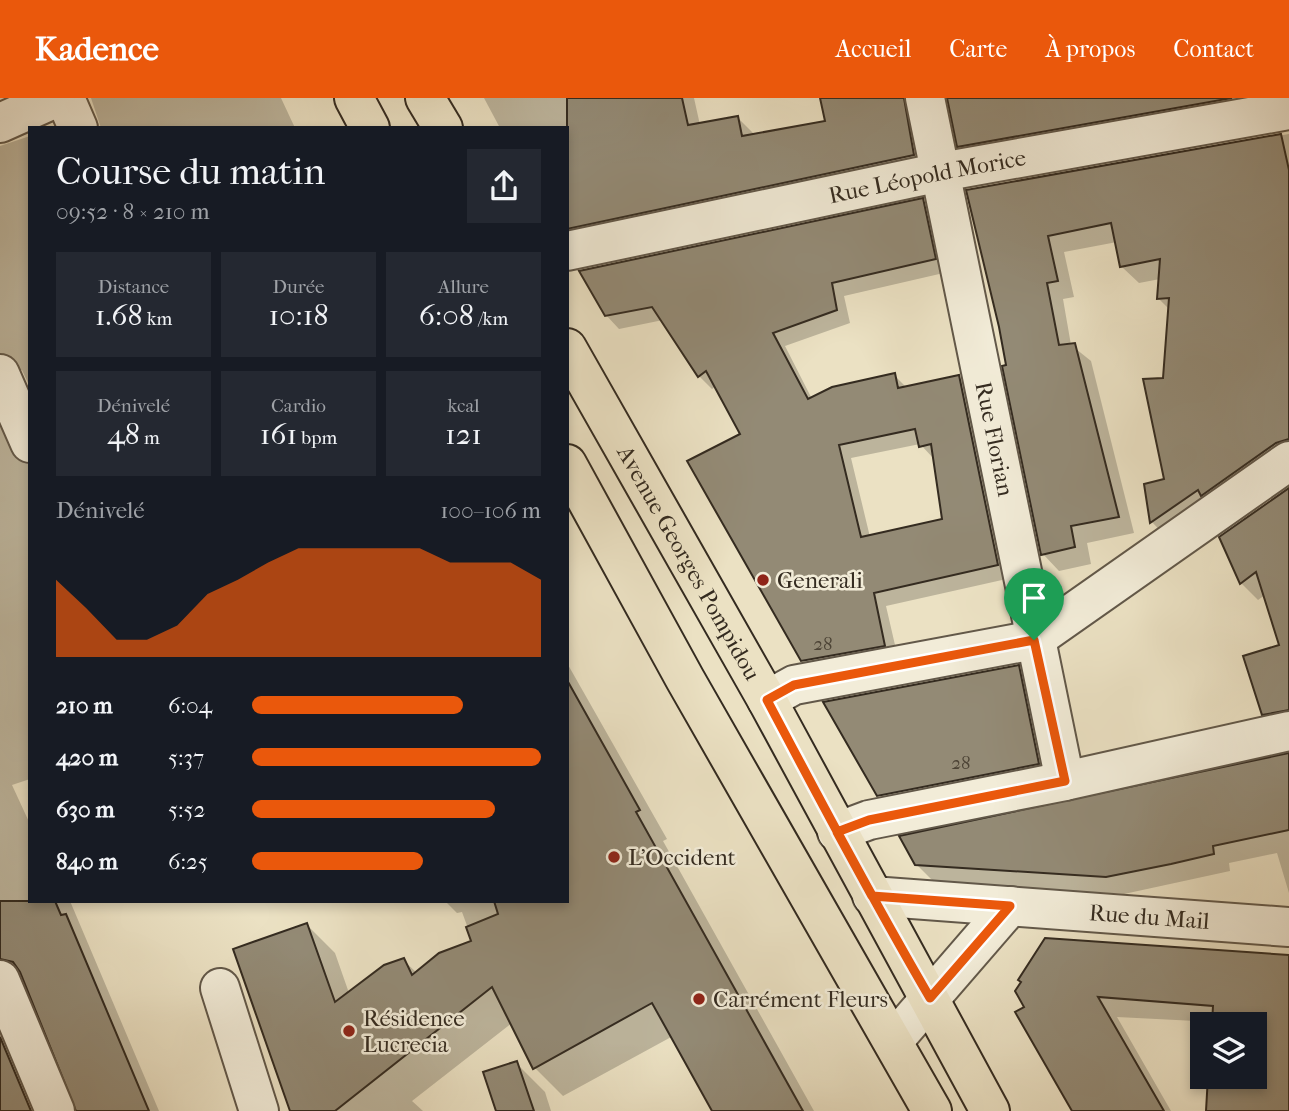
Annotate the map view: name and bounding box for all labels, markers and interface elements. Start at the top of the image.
text: Kadence [35,30,159,69]
text: Accueil [836,35,911,63]
text: Carte [949,35,1007,63]
text: À propos [1045,35,1135,63]
text: Contact [1173,35,1254,63]
street label: Rue Léopold Morice [826,144,1028,209]
text: Course du matin [56,149,325,194]
button: share [467,149,541,223]
text: 09:52 · 8 × 210 m [56,198,210,225]
text: Distance [98,276,169,298]
text: Durée [272,276,325,298]
text: Allure [438,276,489,298]
text: 1.68 [95,298,143,333]
text: 10:18 [268,298,329,333]
text: 6:08 [419,298,474,333]
text: km [143,308,172,330]
text: /km [474,308,508,330]
street label: Rue Florian [969,379,1019,499]
text: Dénivelé [97,395,170,417]
text: Cardio [271,395,326,417]
text: kcal [448,395,479,417]
text: 48 [107,417,140,452]
text: 161 [260,417,297,452]
text: 121 [445,417,482,452]
text: m [140,427,160,449]
text: bpm [297,427,337,449]
street label: Avenue Georges Pompidou [611,440,766,685]
text: Dénivelé [56,497,145,524]
text: 100–106 m [440,497,541,524]
place label: Generali [777,567,863,594]
pin [1004,568,1064,640]
marker: Generali [755,572,771,588]
icon: arrive [1015,579,1053,617]
house number: 28 [813,633,833,655]
text: 210 m [56,692,113,719]
text: 6:04 [168,692,212,719]
text: 420 m [56,744,118,771]
text: 5:37 [168,744,204,771]
house number: 28 [951,752,971,774]
text: 630 m [56,796,115,823]
text: 5:52 [168,796,205,823]
place label: L'Occident [628,844,736,871]
text: 840 m [56,848,118,875]
text: 6:25 [168,848,208,875]
marker: L'Occident [606,849,622,865]
street label: Rue du Mail [1088,899,1211,935]
place label: Carrément Fleurs [713,986,888,1013]
marker: Carrément Fleurs [691,991,707,1007]
place label: Résidence Lucrecia [363,1005,465,1058]
map controls [1190,1012,1267,1089]
button: layers [1190,1012,1267,1089]
marker: Résidence Lucrecia [341,1023,357,1039]

